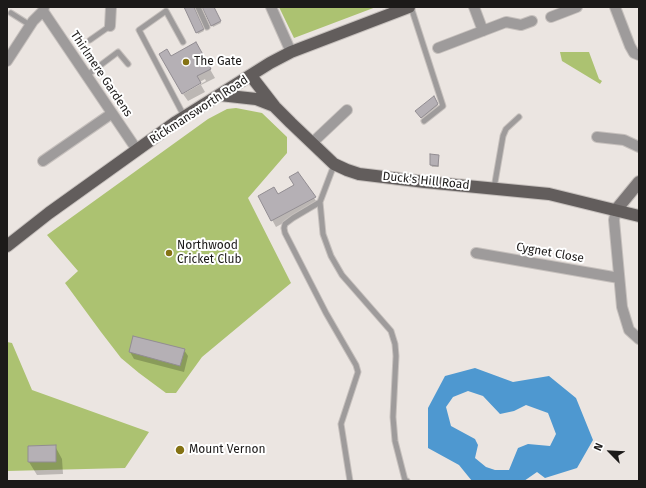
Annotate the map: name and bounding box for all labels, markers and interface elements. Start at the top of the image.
street label: Thirlmere Gardens [67,28,135,120]
place label: The Gate [194,55,242,69]
marker: The Gate [181,57,191,67]
street label: Rickmansworth Road [147,73,251,147]
street label: Duck's Hill Road [382,169,470,193]
place label: Northwood Cricket Club [177,239,242,267]
street label: Cygnet Close [515,240,585,266]
marker: Northwood Cricket Club [164,248,174,258]
north arrow [590,432,630,472]
text: N [591,441,606,453]
place label: Mount Vernon [189,443,265,457]
marker: Mount Vernon [174,444,186,456]

